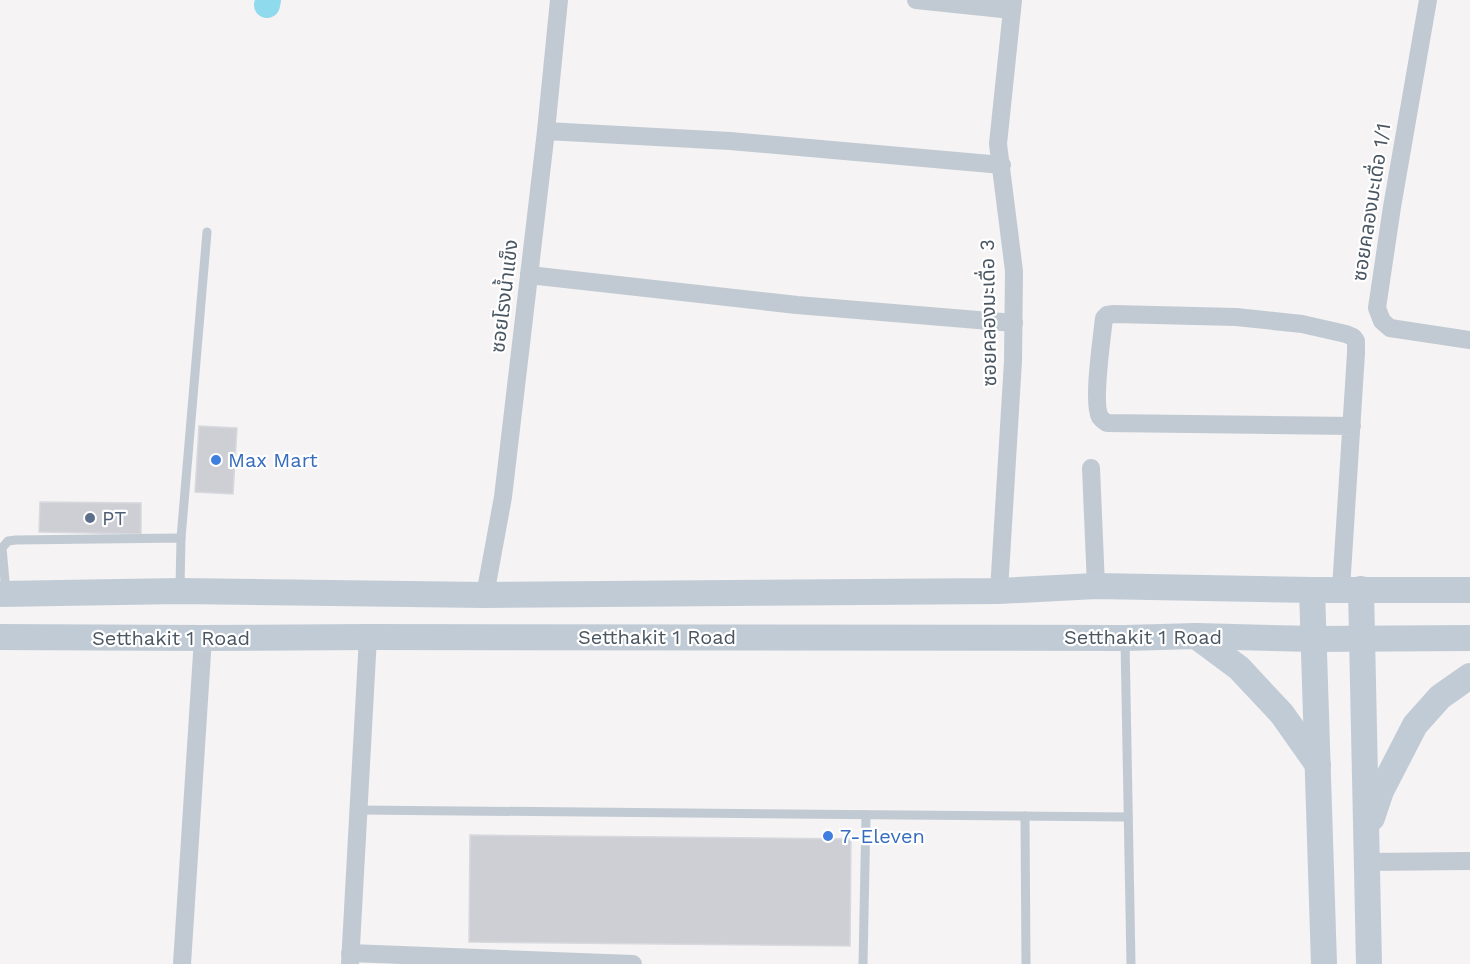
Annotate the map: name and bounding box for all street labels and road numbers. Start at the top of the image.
street label: ซอยคลองมะเดื่อ 1/1 [1345,121,1395,283]
street label: ซอยโรงน้ำแข็ง [483,238,523,354]
street label: ซอยคลองมะเดื่อ 3 [973,239,1001,387]
street label: Setthakit 1 Road [578,625,736,649]
street label: Setthakit 1 Road [1064,625,1222,649]
street label: Setthakit 1 Road [92,626,250,650]

